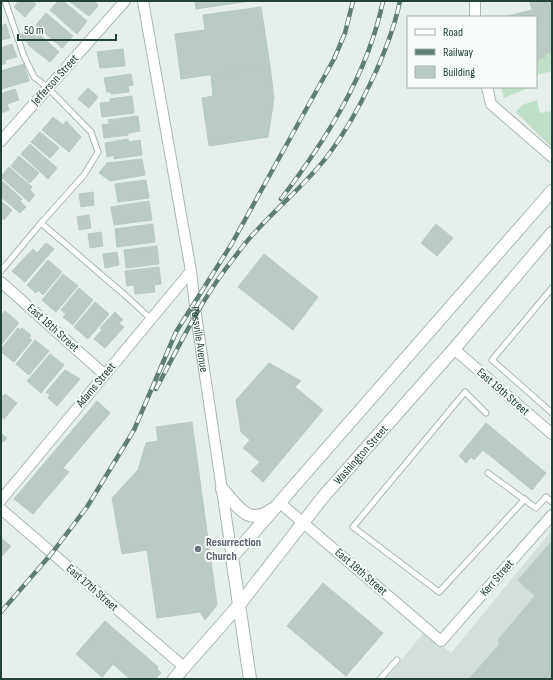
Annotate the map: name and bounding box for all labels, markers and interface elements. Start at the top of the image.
scale bar [18,16,116,42]
legend [407,16,537,88]
text: 50 m [24,23,44,38]
text: Road [443,25,463,40]
text: Railway [443,45,474,60]
street label: Jefferson Street [27,51,82,109]
text: Building [443,65,475,80]
street label: East 18th Street [24,301,82,355]
street label: Rossville Avenue [188,306,212,373]
street label: Adams Street [72,359,119,411]
street label: East 19th Street [474,365,533,419]
street label: Washington Street [330,421,391,487]
place label: Resurrection Church [206,535,261,564]
marker: Resurrection Church [193,544,203,554]
street label: East 18th Street [332,545,391,599]
street label: Kerr Street [477,556,517,600]
street label: East 17th Street [63,561,121,615]

